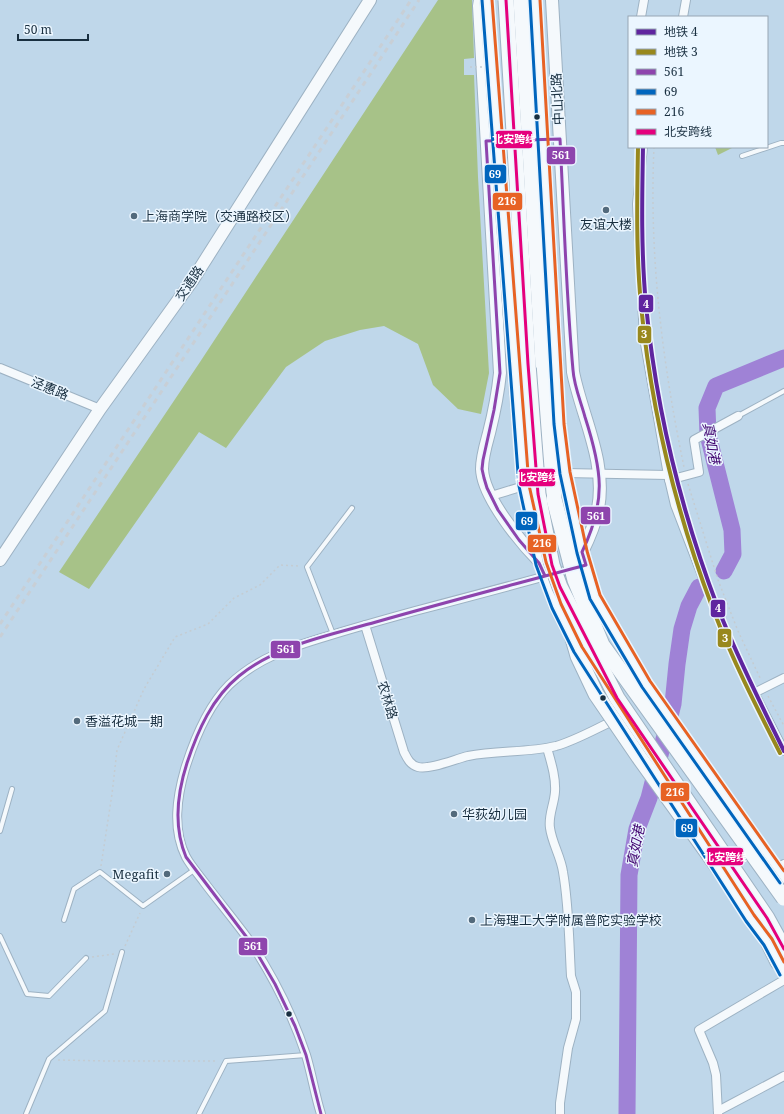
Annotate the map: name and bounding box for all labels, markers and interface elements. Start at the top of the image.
scale bar [18,16,88,42]
legend [628,16,768,148]
text: 50 m [24,21,52,38]
text: 地铁 4 [664,23,698,40]
text: 地铁 3 [664,43,698,60]
text: 561 [664,63,684,80]
street label: 中山北路 [547,73,567,125]
text: 69 [664,83,677,100]
text: 216 [664,103,684,120]
unlabelled marker [532,112,542,122]
text: 北安跨线 [664,123,712,140]
line badge: 北安跨线 [495,130,533,149]
text: 北安跨线 [492,131,536,146]
line badge: 561 [546,146,576,165]
text: 561 [552,147,570,162]
line badge: 69 [484,164,507,184]
text: 69 [489,166,501,181]
line badge: 216 [492,192,523,211]
text: 216 [498,193,516,208]
marker: 友谊大楼 [601,205,611,215]
place label: 上海商学院（交通路校区） [142,207,298,225]
marker: 上海商学院（交通路校区） [129,211,139,221]
place label: 友谊大楼 [580,215,632,233]
street label: 交通路 [171,262,207,304]
line badge: 4 [638,294,654,313]
text: 4 [643,296,649,311]
line badge: 3 [637,325,652,344]
text: 3 [641,326,647,341]
street label: 泾惠路 [29,372,71,404]
water label: 真如港 [699,421,725,467]
line badge: 北安跨线 [518,468,556,487]
text: 北安跨线 [515,469,559,484]
line badge: 561 [580,506,611,525]
text: 561 [587,508,605,523]
line badge: 69 [515,511,538,531]
text: 69 [521,513,533,528]
line badge: 216 [527,534,557,553]
text: 216 [533,535,551,550]
line badge: 4 [710,599,726,618]
text: 4 [715,600,721,615]
line badge: 3 [717,628,732,648]
text: 3 [722,630,728,645]
line badge: 561 [270,640,301,659]
text: 561 [277,641,295,656]
street label: 农林路 [374,679,402,721]
unlabelled marker [598,693,608,703]
place label: 香溢花城一期 [85,712,163,730]
marker: 香溢花城一期 [72,716,82,726]
line badge: 216 [660,782,690,802]
text: 216 [666,784,684,799]
place label: 华荻幼儿园 [462,805,527,823]
marker: 华荻幼儿园 [449,809,459,819]
line badge: 69 [675,818,698,838]
text: 69 [681,820,693,835]
water label: 真如港 [622,822,649,868]
line badge: 北安跨线 [706,847,744,866]
text: 北安跨线 [703,849,747,864]
place label: Megafit [112,865,159,883]
marker: Megafit [162,869,172,879]
place label: 上海理工大学附属普陀实验学校 [480,911,662,929]
marker: 上海理工大学附属普陀实验学校 [467,915,477,925]
line badge: 561 [238,937,268,956]
text: 561 [244,938,262,953]
unlabelled marker [284,1009,294,1019]

